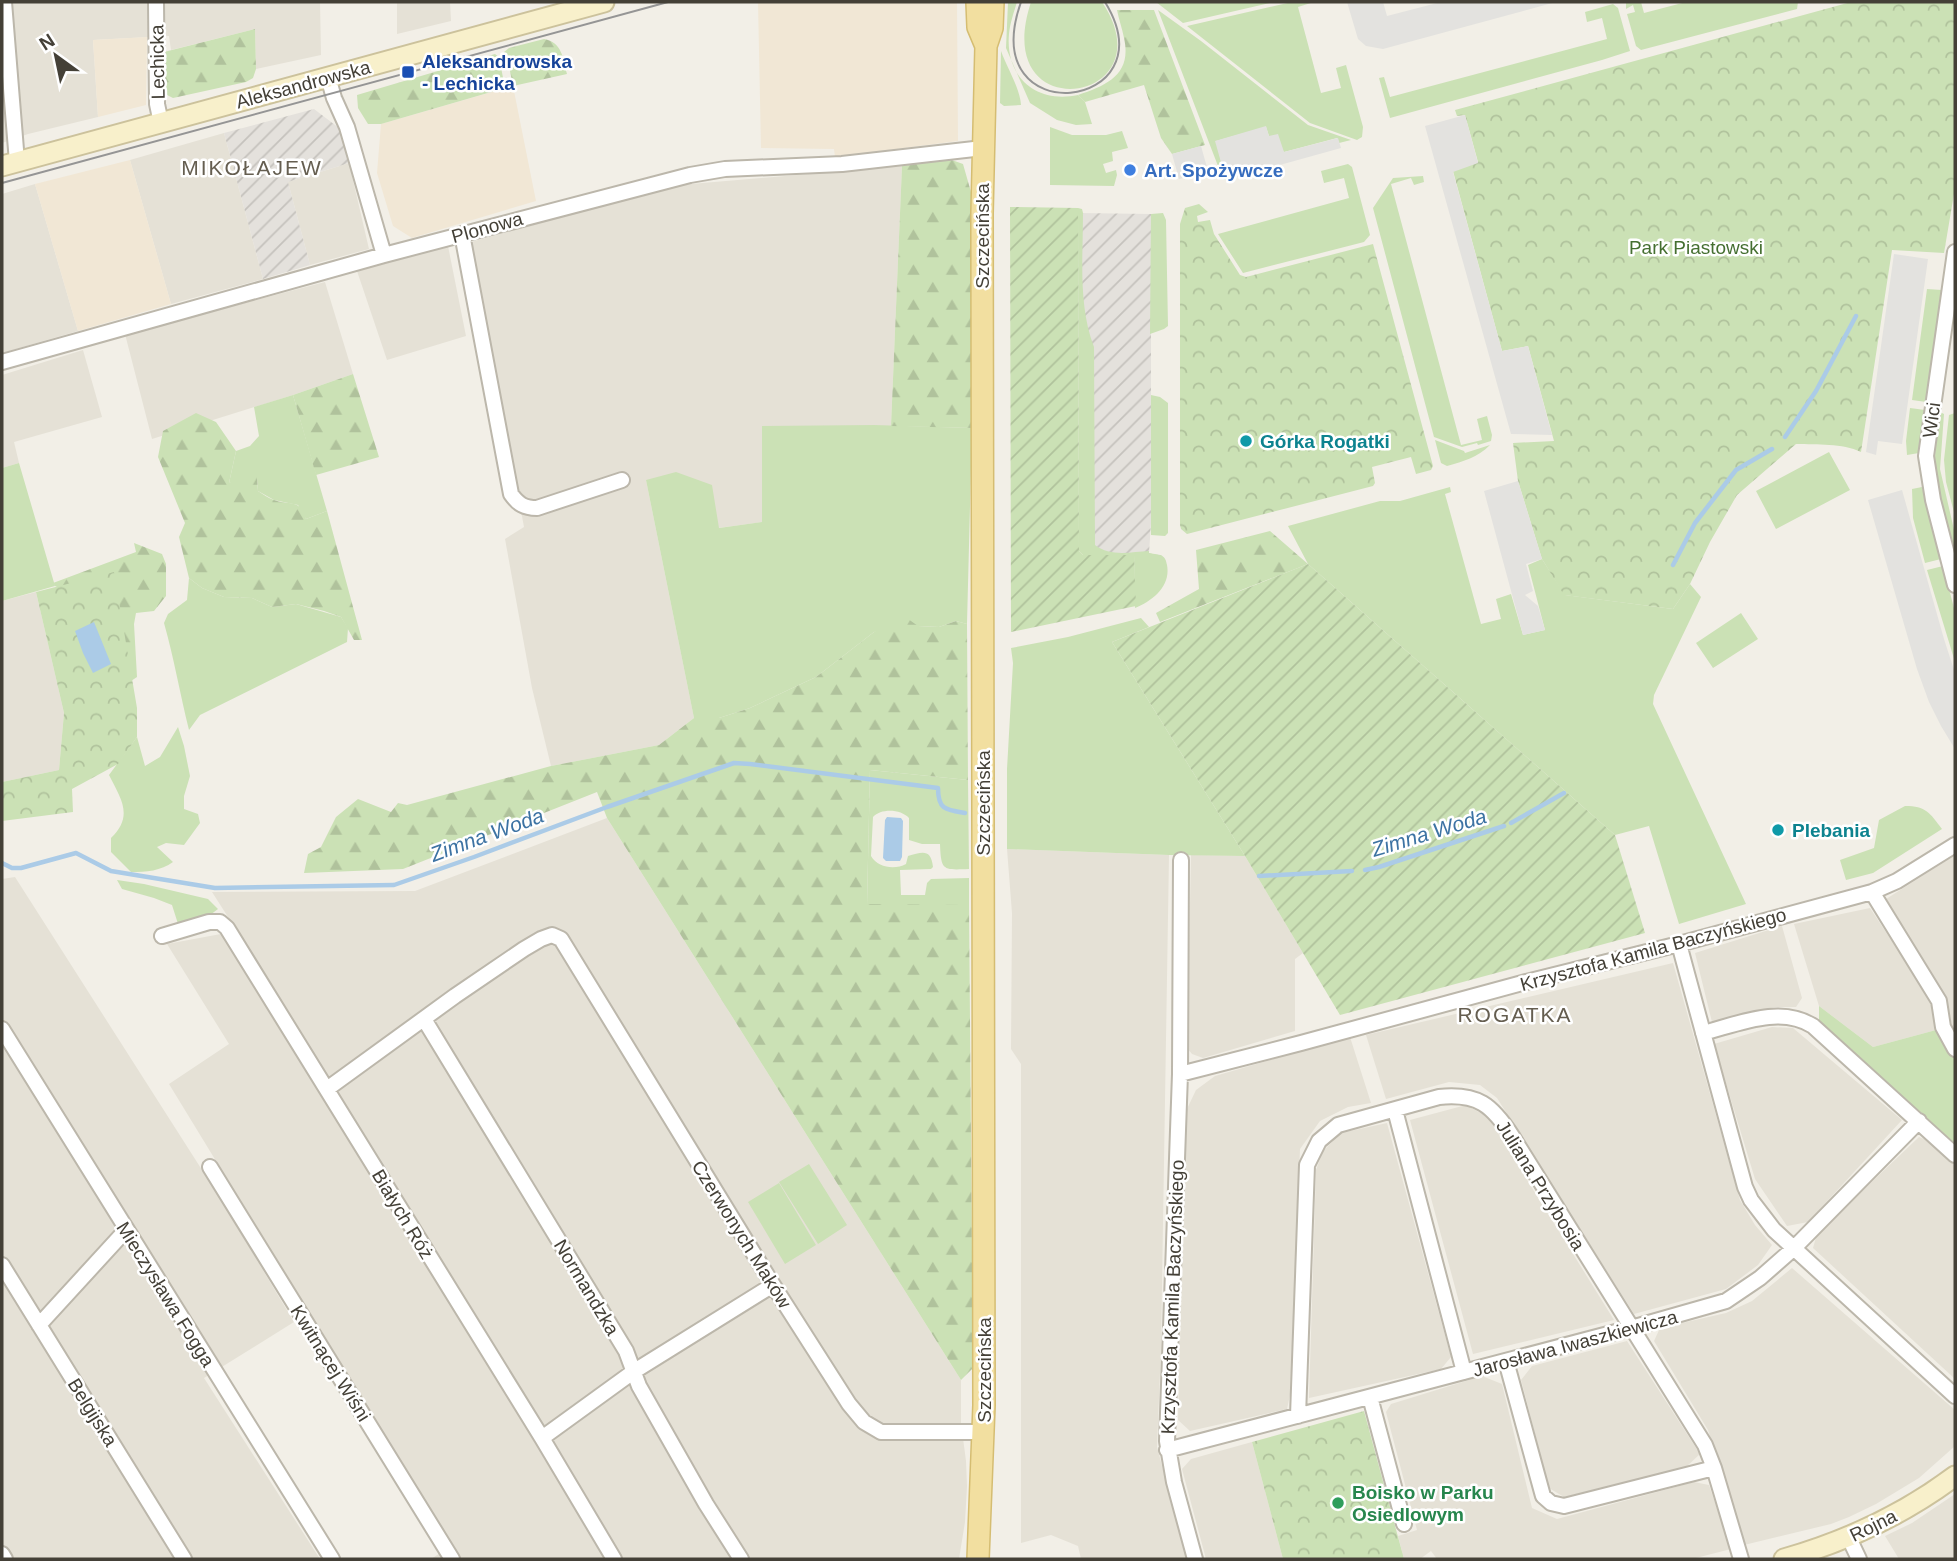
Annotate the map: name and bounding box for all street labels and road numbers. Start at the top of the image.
street label: Lechicka [146,24,169,100]
street label: Aleksandrowska [234,56,373,113]
street label: Szczecińska [972,183,993,289]
street label: Plonowa [449,208,525,247]
street label: Wici [1919,401,1944,439]
street label: Szczecińska [973,750,994,856]
street label: Krzysztofa Kamila Baczyńskiego [1518,904,1788,995]
street label: Juliana Przybosia [1492,1117,1589,1254]
street label: Czerwonych Maków [688,1157,796,1312]
street label: Krzysztofa Kamila Baczyńskiego [1157,1159,1188,1435]
street label: Białych Róż [368,1166,437,1263]
street label: Mieczysława Fogga [112,1218,219,1371]
street label: Normandzka [550,1236,624,1339]
street label: Kwitnącej Wiśni [286,1301,375,1425]
street label: Jarosława Iwaszkiewicza [1470,1306,1680,1381]
street label: Szczecińska [974,1317,995,1423]
street label: Belgijska [64,1374,122,1450]
street label: Rojna [1846,1505,1901,1546]

